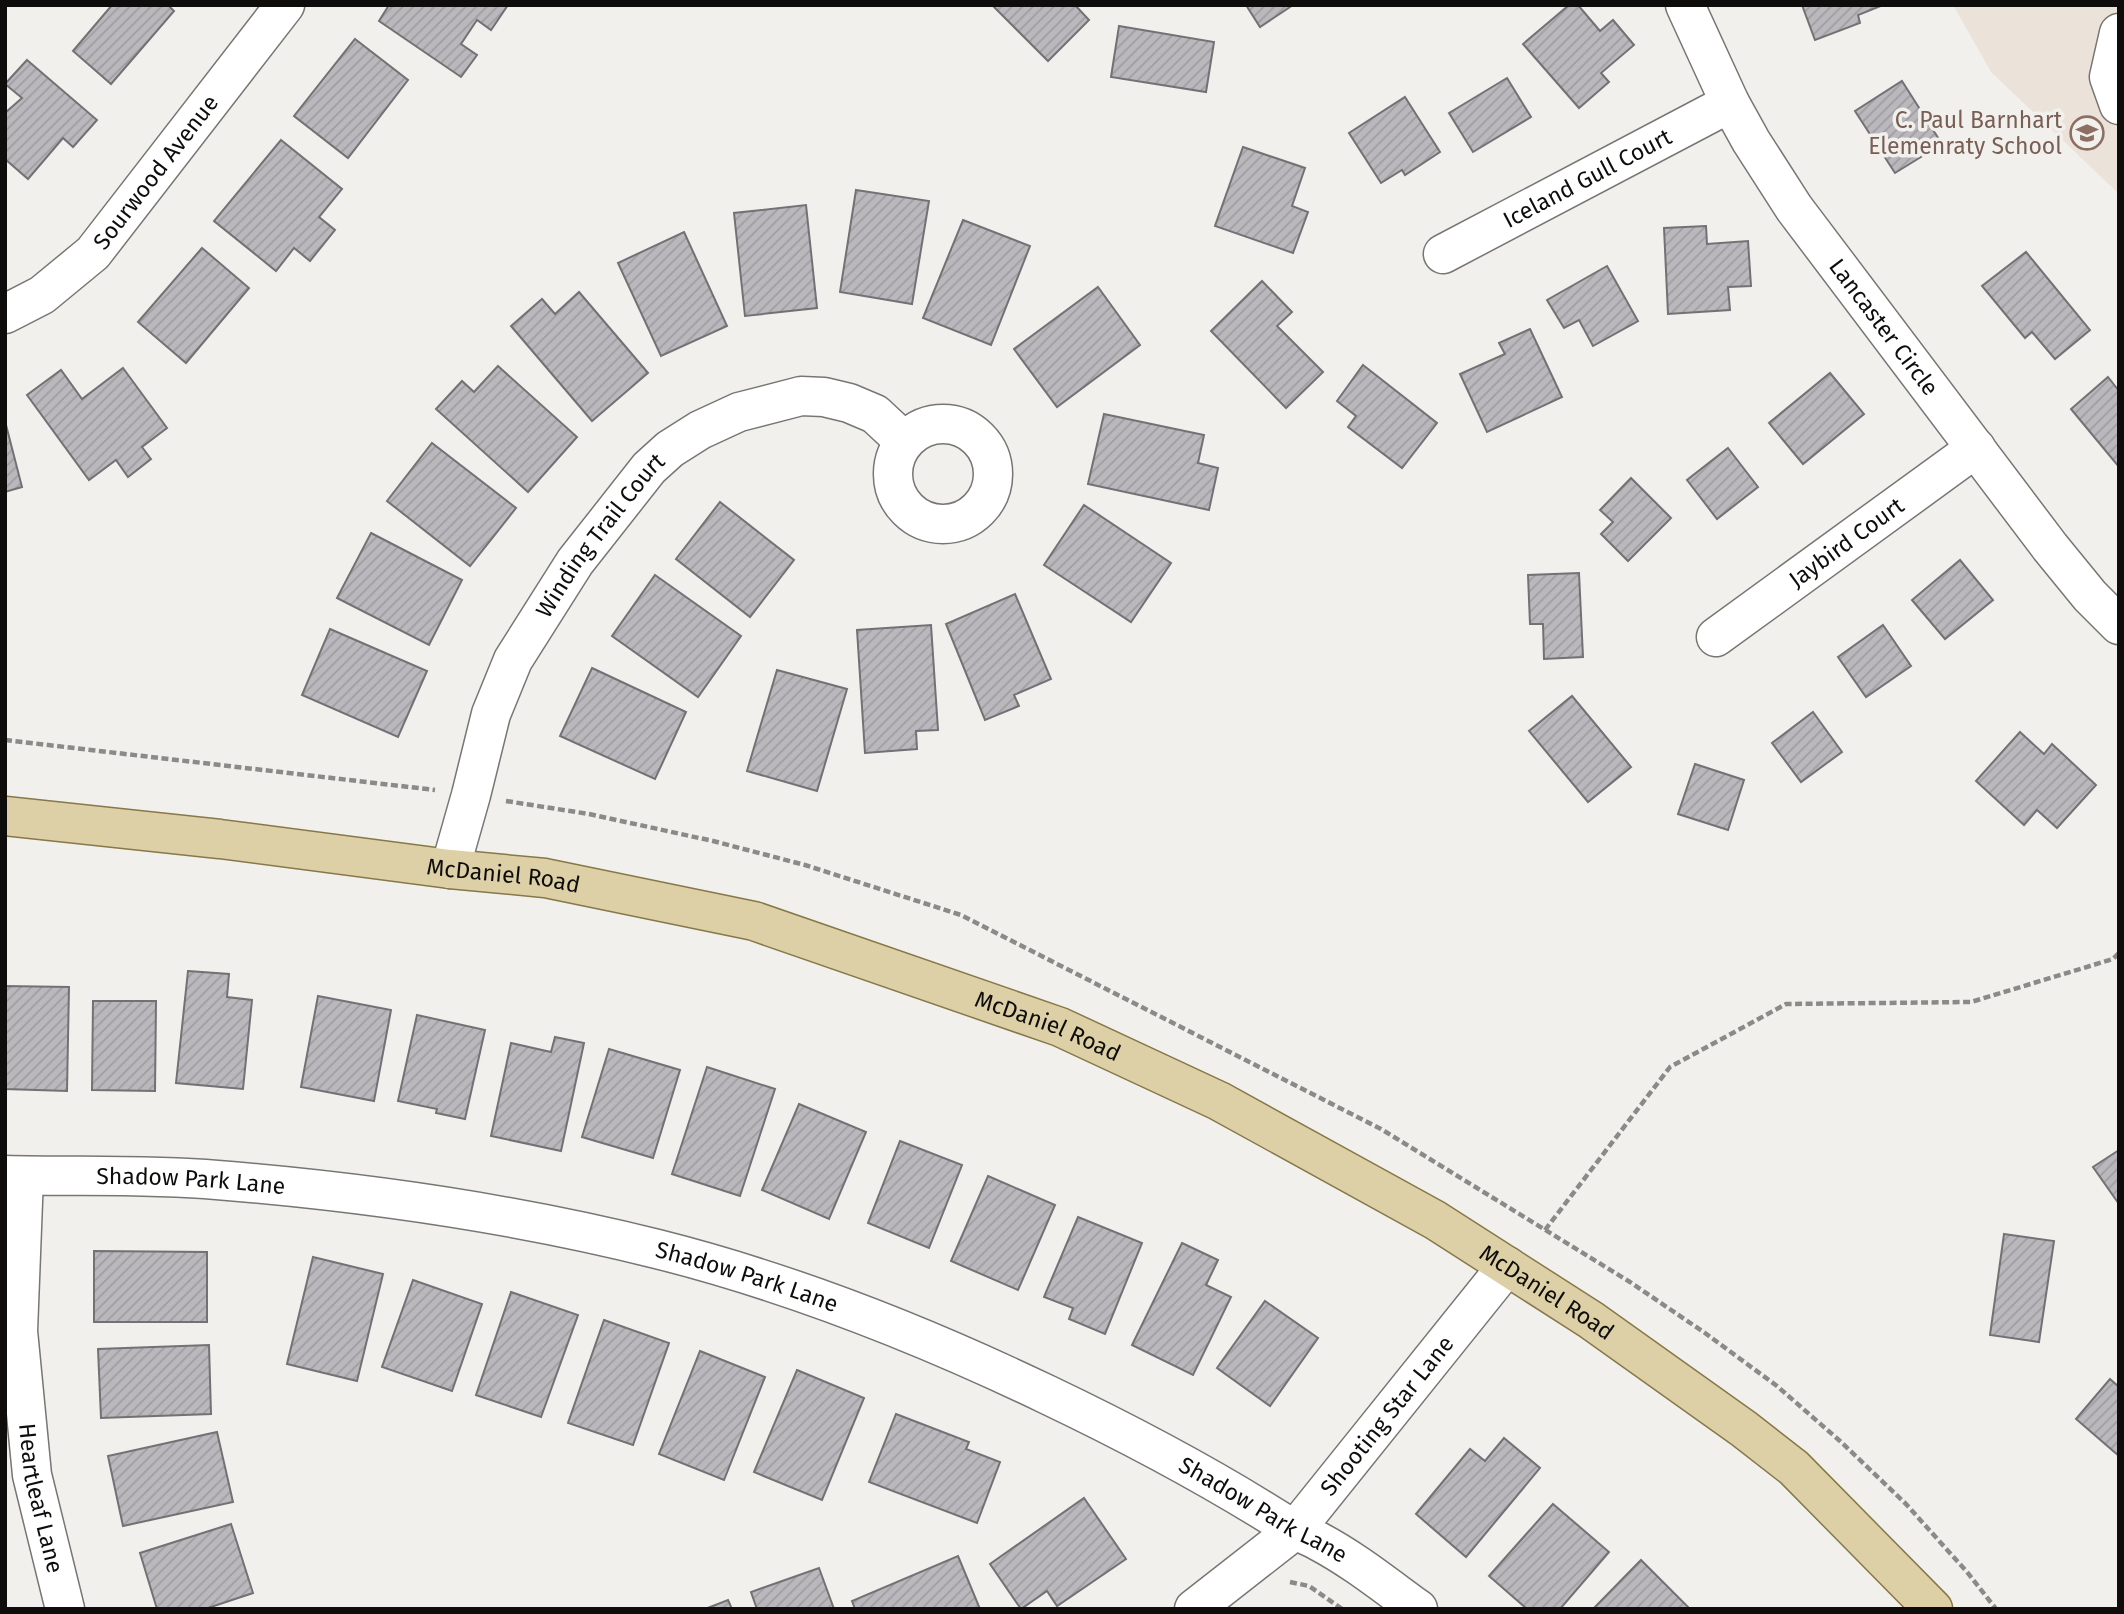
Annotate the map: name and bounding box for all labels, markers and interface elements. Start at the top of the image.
street label: Sourwood Avenue [87,89,224,255]
place label: C. Paul Barnhart Elemenraty School [1868,106,2063,160]
school or university icon: C. Paul Barnhart Elemenraty School [2068,114,2106,152]
street label: Iceland Gull Court [1498,122,1677,234]
street label: Lancaster Circle [1823,253,1945,401]
street label: Winding Trail Court [530,446,671,623]
street label: Jaybird Court [1783,491,1910,593]
street label: McDaniel Road [425,852,583,899]
street label: McDaniel Road [971,985,1125,1067]
street label: Shadow Park Lane [96,1162,287,1200]
street label: Shadow Park Lane [653,1235,842,1318]
street label: McDaniel Road [1475,1238,1620,1346]
street label: Shooting Star Lane [1314,1330,1460,1501]
street label: Heartleaf Lane [13,1422,70,1576]
street label: Shadow Park Lane [1174,1451,1353,1569]

